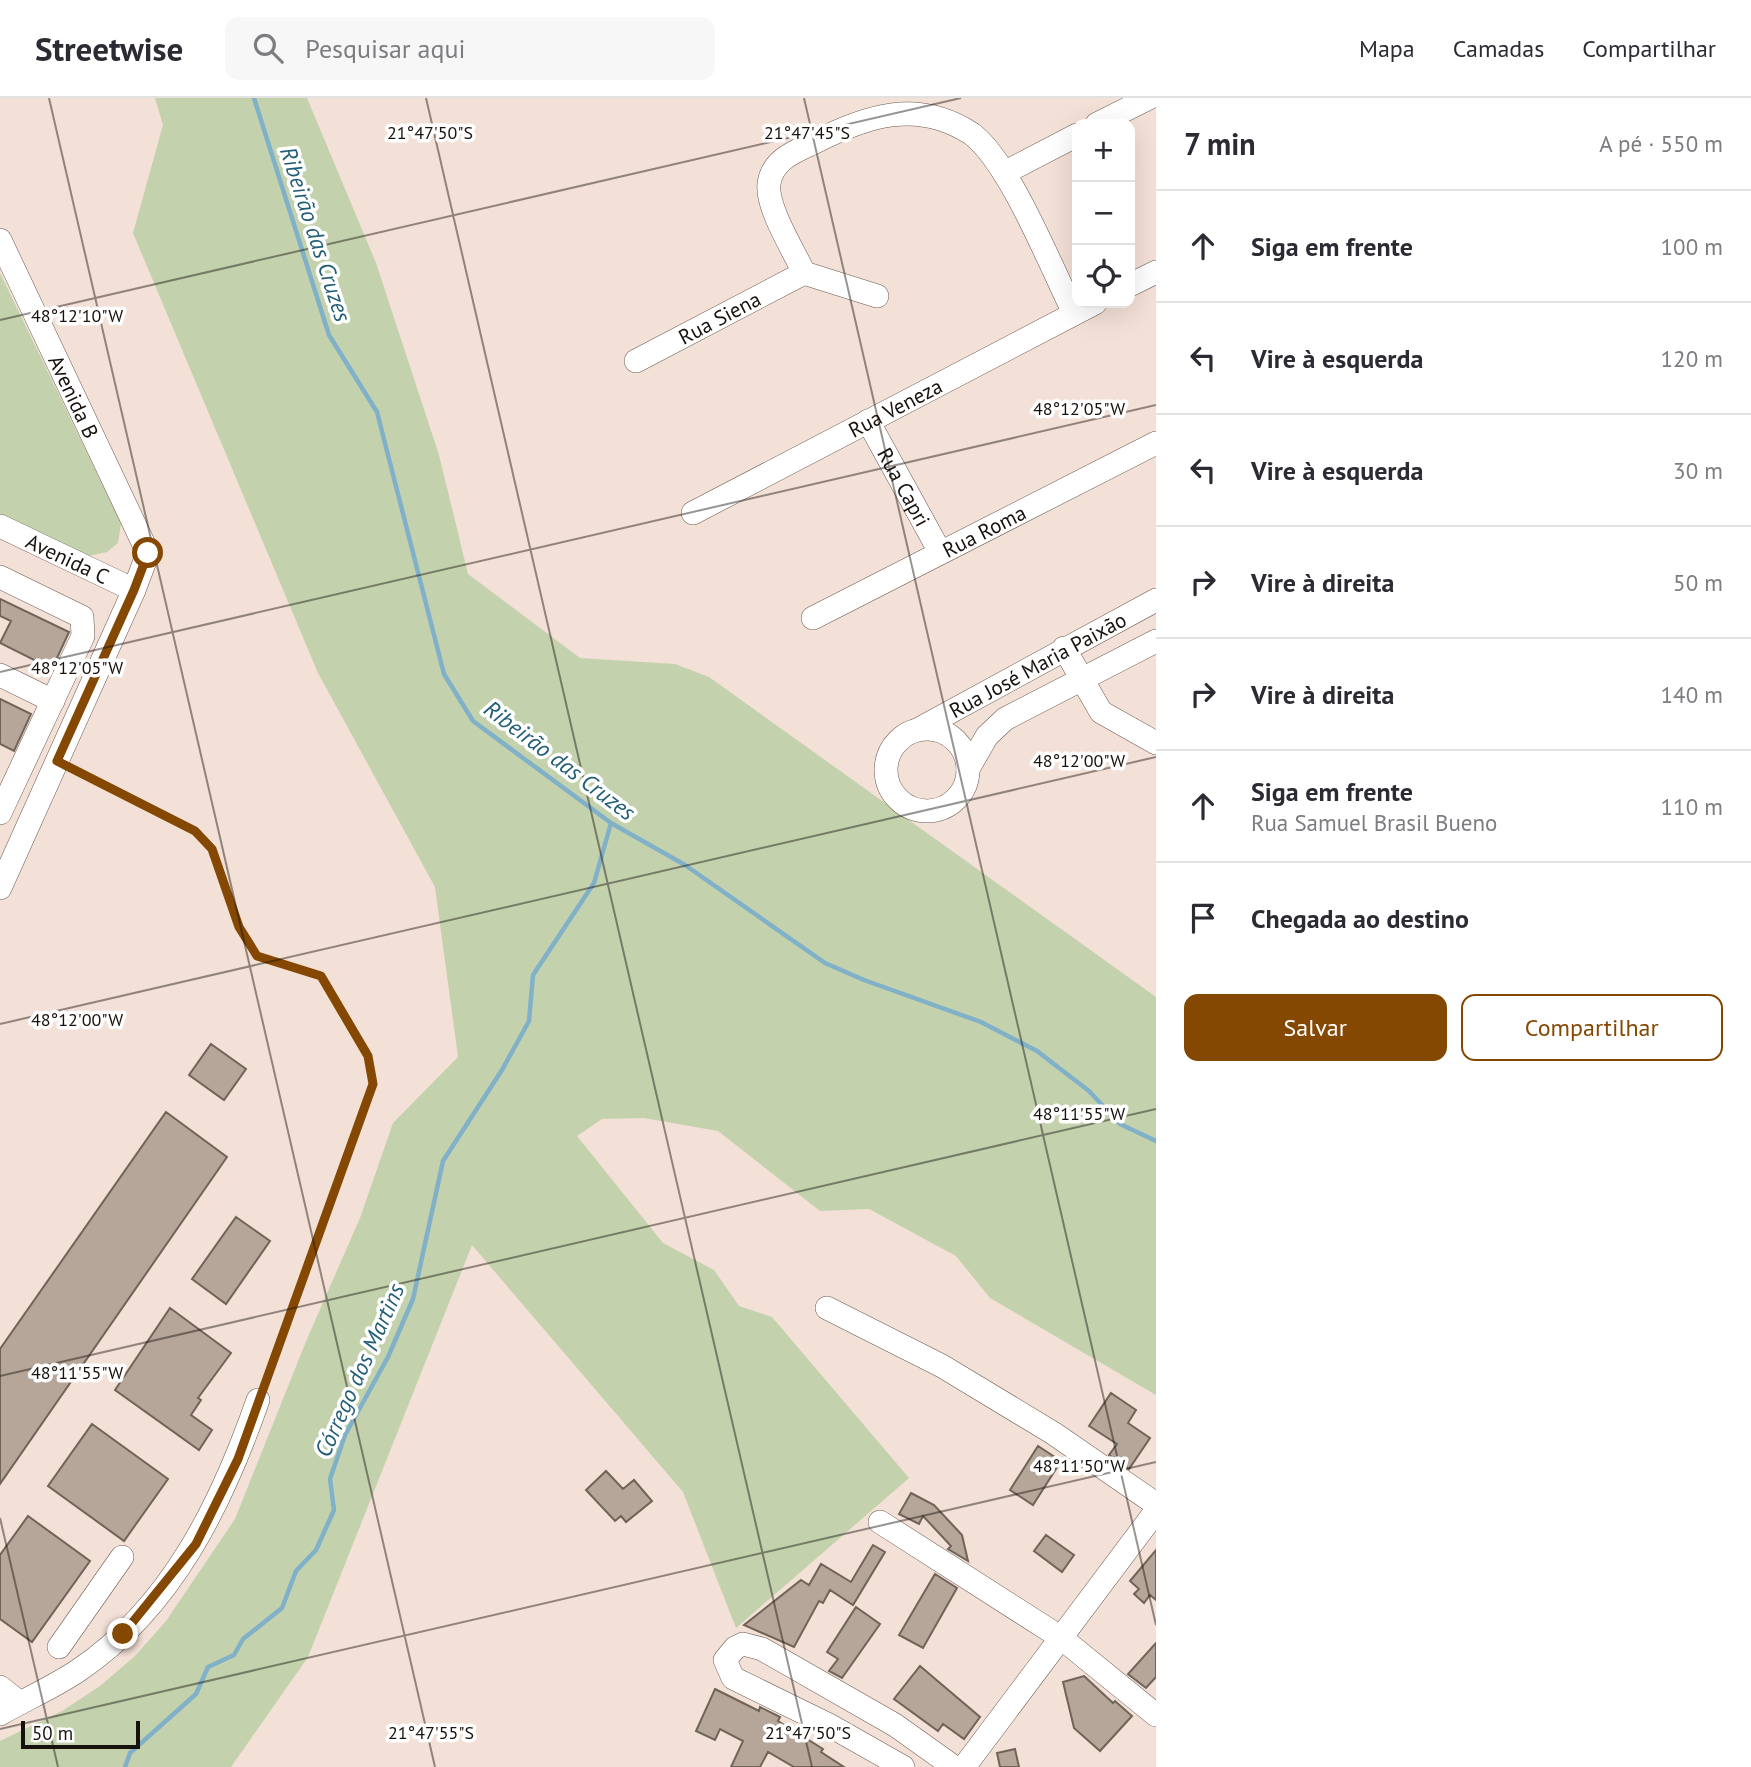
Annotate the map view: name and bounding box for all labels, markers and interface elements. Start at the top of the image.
search box [225,17,715,80]
text: Streetwise [35,27,183,70]
icon: search [249,29,287,67]
text: Pesquisar aqui [305,32,465,65]
text: Mapa [1359,33,1415,64]
text: Camadas [1453,33,1544,64]
text: Compartilhar [1582,33,1716,64]
map controls [1072,119,1135,308]
button: + [1072,119,1135,182]
text: 21°47'50"S [387,121,473,144]
text: 21°47'45"S [764,121,850,144]
text: 7 min [1184,124,1256,163]
text: A pé · 550 m [1599,129,1723,158]
water label: Ribeirão das Cruzes [274,143,358,326]
button: − [1072,182,1135,245]
icon: ahead [1184,227,1222,265]
text: Siga em frente [1251,230,1413,263]
text: 100 m [1661,232,1723,261]
button: locate [1072,245,1135,308]
street label: Rua Siena [674,285,765,350]
text: 48°12'10"W [31,304,123,327]
icon: left [1184,339,1222,377]
text: Vire à esquerda [1251,342,1423,375]
text: 120 m [1661,344,1723,373]
street label: Avenida B [43,350,105,442]
street label: Rua Veneza [844,372,947,443]
text: 48°12'05"W [1033,397,1125,420]
street label: Rua Capri [872,443,937,531]
icon: left [1184,451,1222,489]
text: Vire à esquerda [1251,454,1423,487]
text: 30 m [1673,456,1723,485]
street label: Rua Roma [938,498,1030,563]
street label: Avenida C [22,527,113,590]
route start [132,537,163,568]
icon: right [1184,563,1222,601]
text: Vire à direita [1251,566,1394,599]
text: 50 m [1673,568,1723,597]
street label: Rua José Maria Paixão [944,605,1131,724]
text: 48°12'05"W [31,656,123,679]
icon: right [1184,675,1222,713]
text: Vire à direita [1251,678,1394,711]
text: 140 m [1661,680,1723,709]
water label: Ribeirão das Cruzes [479,694,642,827]
text: 48°12'00"W [1033,749,1125,772]
text: Siga em frente [1251,775,1413,808]
icon: ahead [1184,787,1222,825]
text: 110 m [1661,792,1723,821]
text: Rua Samuel Brasil Bueno [1251,808,1497,837]
icon: arrive [1184,899,1222,937]
text: Chegada ao destino [1251,902,1469,935]
button: Salvar [1184,994,1447,1061]
button: Compartilhar [1461,994,1723,1061]
text: 48°12'00"W [31,1008,123,1031]
text: 48°11'55"W [1033,1102,1125,1125]
water label: Córrego dos Martins [308,1278,411,1461]
text: 48°11'55"W [31,1361,123,1384]
text: 48°11'50"W [1033,1454,1125,1477]
route end [107,1618,138,1649]
scale bar [21,1718,140,1750]
text: 50 m [32,1721,73,1745]
text: 21°47'55"S [388,1721,474,1744]
text: 21°47'50"S [765,1721,851,1744]

